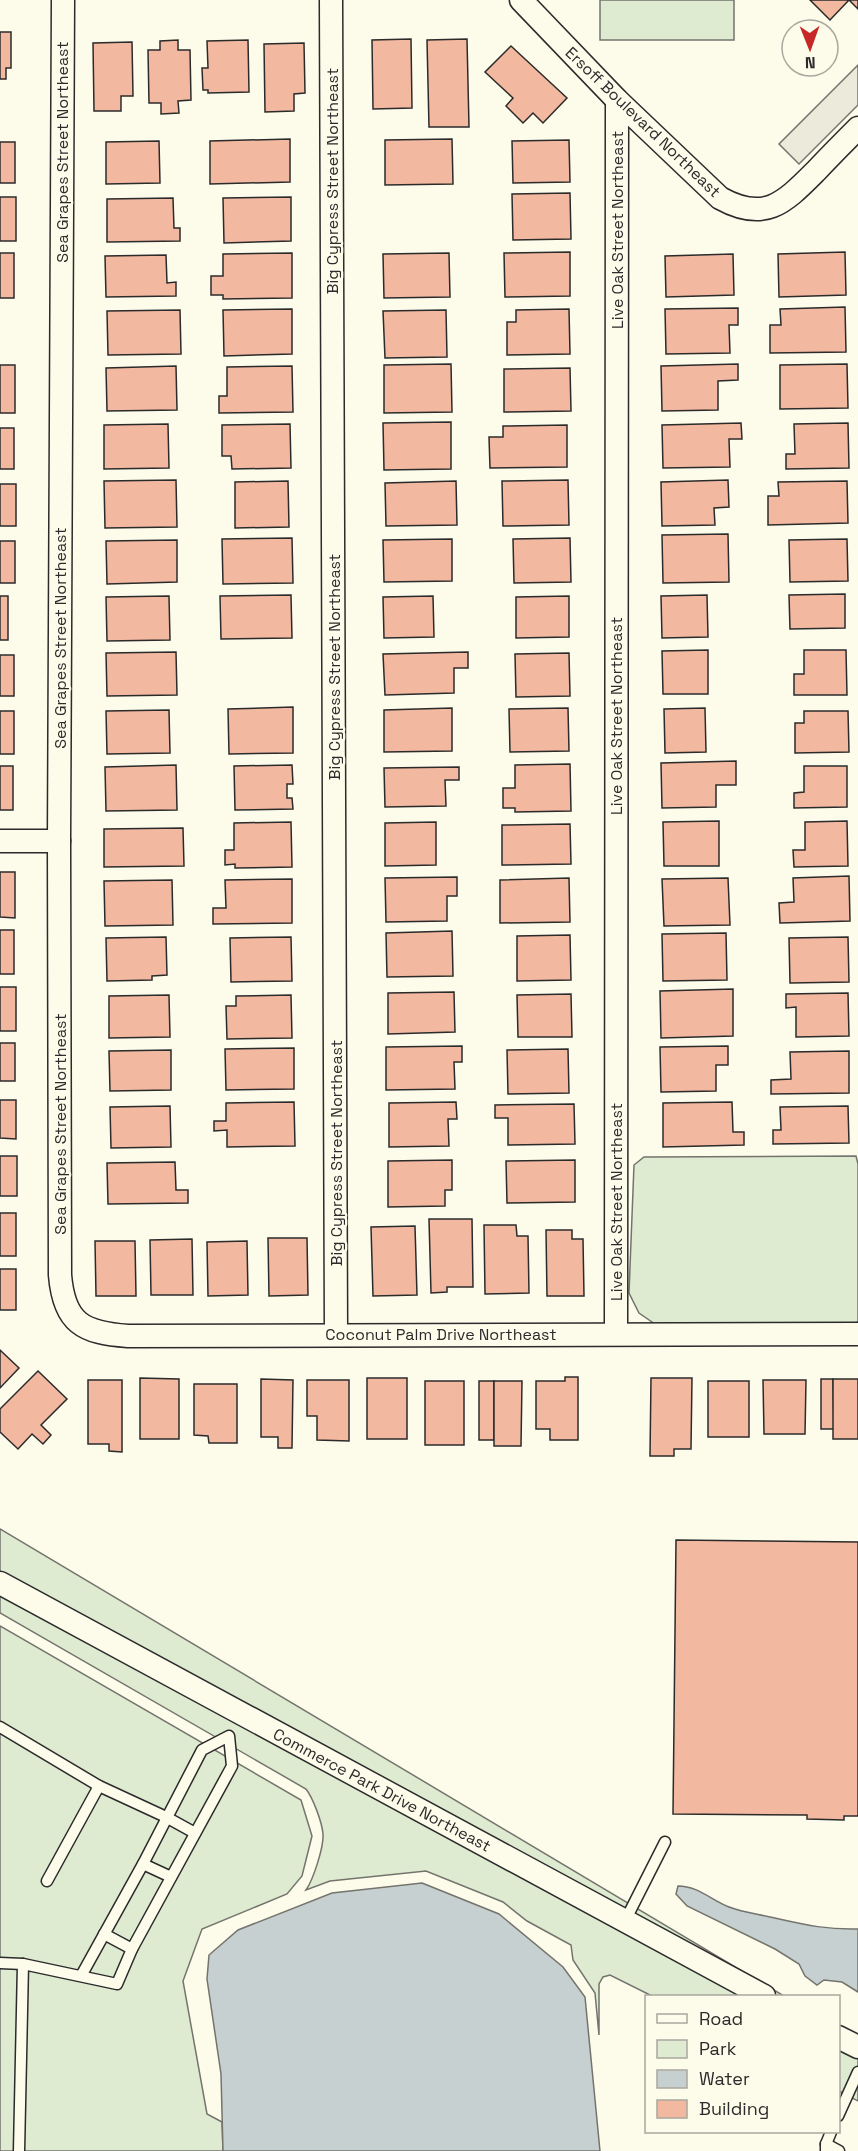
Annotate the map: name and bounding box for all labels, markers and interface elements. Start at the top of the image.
north arrow [780,18,840,78]
street label: Sea Grapes Street Northeast [52,41,73,263]
street label: Ersoff Boulevard Northeast [561,42,725,202]
text: N [805,52,816,73]
street label: Big Cypress Street Northeast [322,68,343,294]
street label: Live Oak Street Northeast [607,131,628,329]
street label: Sea Grapes Street Northeast [50,527,71,749]
street label: Big Cypress Street Northeast [324,554,345,780]
street label: Live Oak Street Northeast [606,617,627,815]
street label: Sea Grapes Street Northeast [50,1013,71,1235]
street label: Big Cypress Street Northeast [326,1040,347,1266]
street label: Live Oak Street Northeast [606,1103,627,1301]
street label: Coconut Palm Drive Northeast [325,1324,557,1345]
street label: Commerce Park Drive Northeast [269,1723,495,1857]
legend [645,1995,840,2133]
text: Road [699,2007,743,2030]
text: Park [699,2037,737,2060]
text: Water [699,2067,750,2090]
text: Building [699,2097,769,2120]

